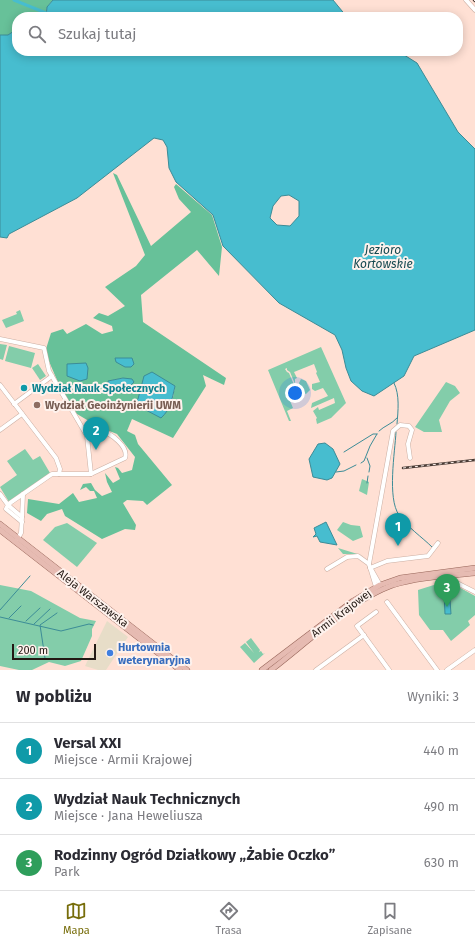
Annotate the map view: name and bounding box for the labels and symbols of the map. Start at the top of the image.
water label: Jezioro Kortowskie [353,243,413,271]
place label: Wydział Nauk Społecznych [32,382,165,395]
marker: Wydział Nauk Społecznych [19,383,29,393]
your location [285,383,305,403]
place label: Wydział Geoinżynierii UWM [45,399,181,412]
marker: Wydział Geoinżynierii UWM [32,400,42,410]
pin: 2 [83,417,109,450]
pin: 1 [385,513,411,546]
street label: Aleja Warszawska [55,567,131,630]
pin: 3 [434,574,460,607]
street label: Armii Krajowej [309,587,374,640]
place label: Hurtownia weterynaryjna [118,641,191,667]
scale bar [12,642,96,661]
marker: Hurtownia weterynaryjna [105,648,115,658]

